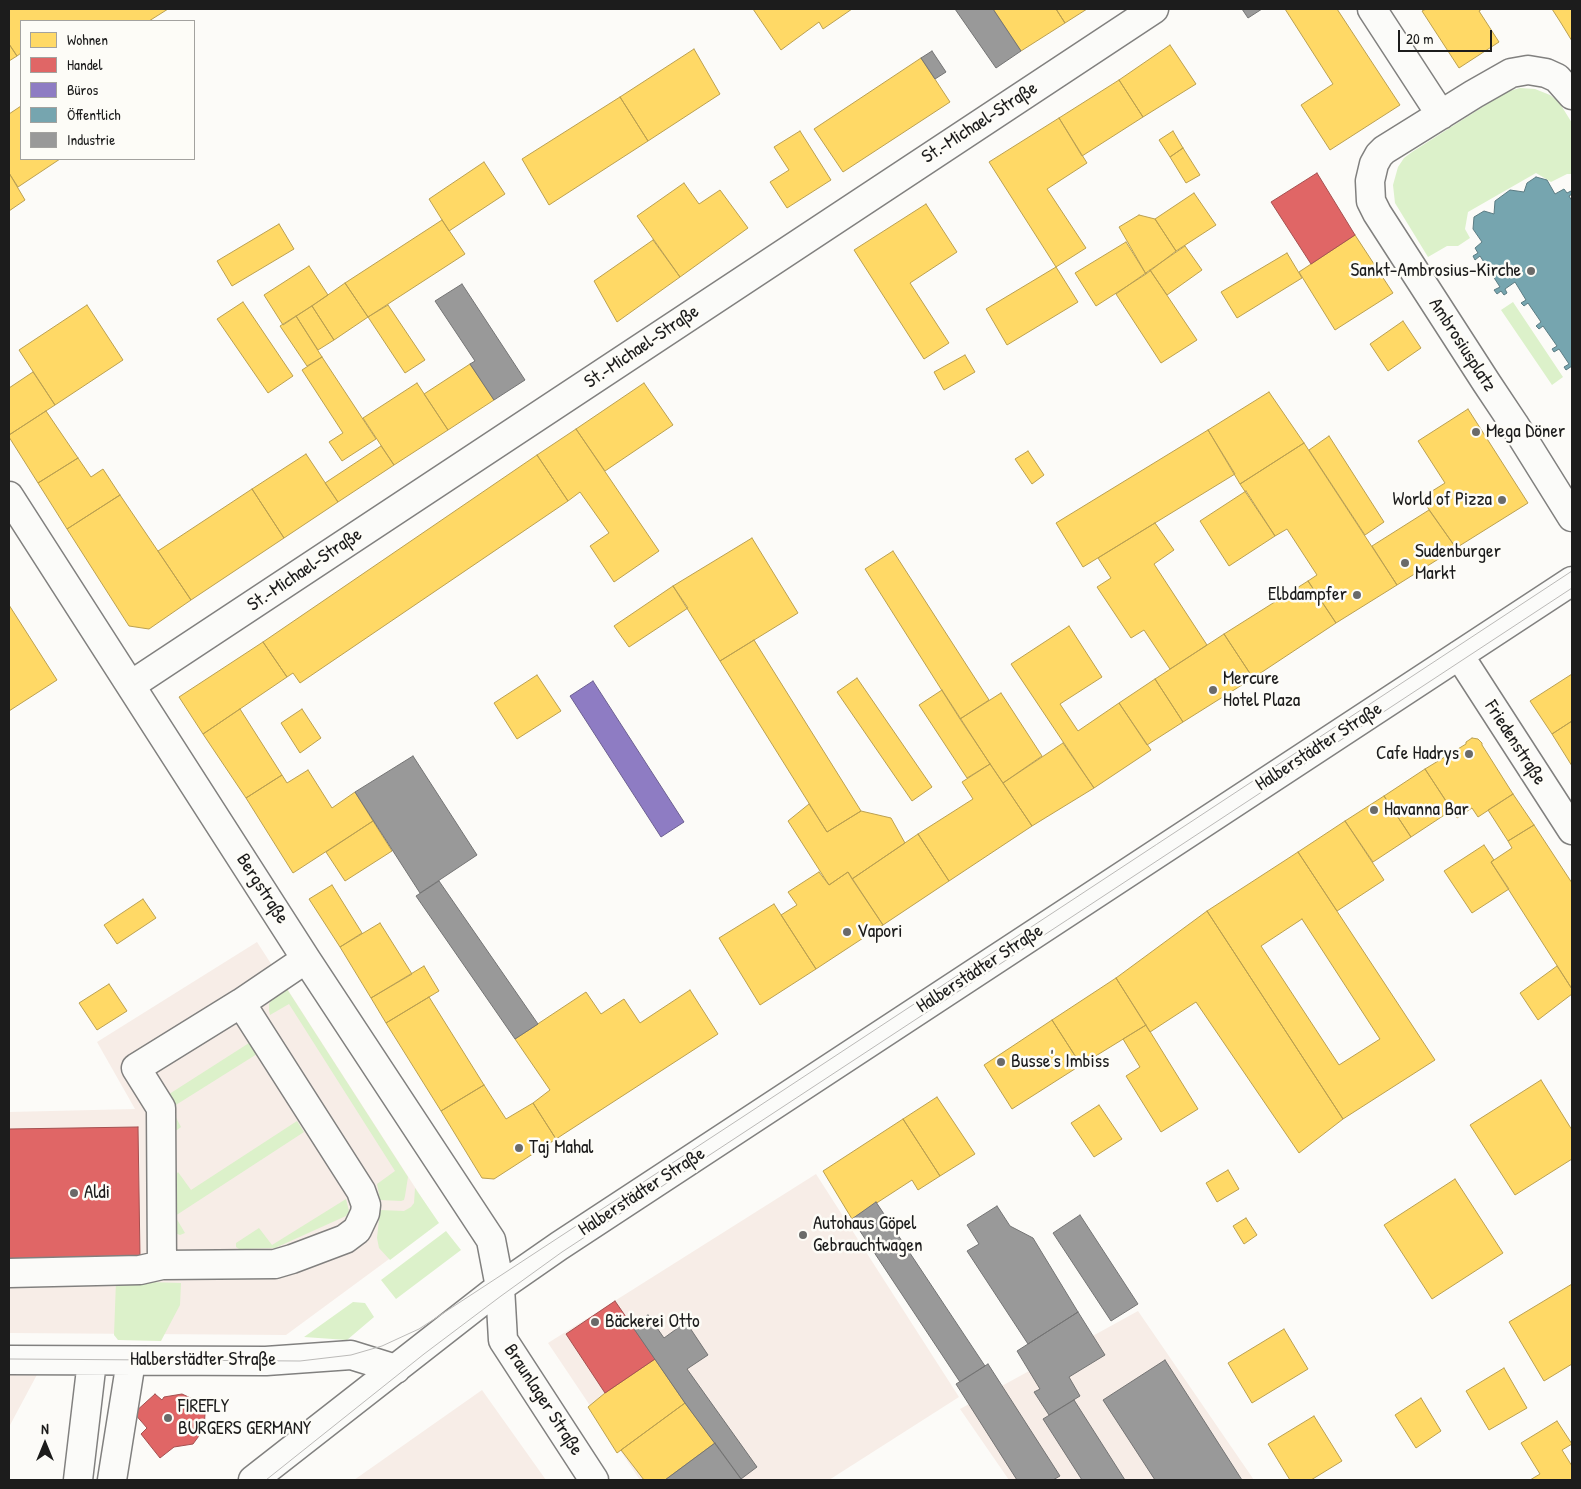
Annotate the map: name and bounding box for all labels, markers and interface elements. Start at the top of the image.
legend [20,20,195,160]
scale bar [1401,20,1495,52]
text: 20 m [1406,28,1433,49]
text: Wohnen [67,29,108,50]
text: Handel [67,54,103,75]
street label: St.-Michael-Straße [918,77,1042,169]
text: Büros [67,79,98,100]
text: Öffentlich [67,104,121,125]
text: Industrie [67,129,115,150]
place label: Sankt-Ambrosius-Kirche [1351,260,1521,282]
marker: Sankt-Ambrosius-Kirche [1525,265,1537,277]
street label: Ambrosiusplatz [1423,294,1501,396]
street label: St.-Michael-Straße [580,300,704,394]
place label: Mega Döner [1486,421,1565,443]
marker: Mega Döner [1470,426,1482,438]
place label: World of Pizza [1393,489,1492,511]
marker: World of Pizza [1496,494,1508,506]
street label: St.-Michael-Straße [243,523,367,617]
place label: Sudenburger Markt [1415,541,1501,585]
marker: Sudenburger Markt [1399,557,1411,569]
place label: Elbdampfer [1268,584,1347,606]
marker: Elbdampfer [1351,589,1363,601]
place label: Mercure Hotel Plaza [1223,668,1300,712]
marker: Mercure Hotel Plaza [1207,684,1219,696]
street label: Friedenstraße [1479,697,1551,789]
street label: Halberstädter Straße [1251,698,1387,796]
place label: Cafe Hadrys [1376,743,1459,765]
marker: Cafe Hadrys [1463,748,1475,760]
place label: Havanna Bar [1384,799,1469,821]
marker: Havanna Bar [1368,804,1380,816]
street label: Bergstraße [231,850,293,928]
street label: Halberstädter Straße [912,920,1048,1018]
place label: Vapori [857,921,902,943]
marker: Vapori [841,926,853,938]
place label: Busse's Imbiss [1011,1051,1109,1073]
marker: Busse's Imbiss [995,1056,1007,1068]
place label: Taj Mahal [529,1137,593,1159]
marker: Taj Mahal [513,1142,525,1154]
street label: Halberstädter Straße [574,1143,710,1241]
place label: Aldi [84,1182,110,1204]
marker: Aldi [68,1187,80,1199]
place label: Autohaus Göpel Gebrauchtwagen [813,1213,923,1257]
marker: Autohaus Göpel Gebrauchtwagen [797,1229,809,1241]
place label: Bäckerei Otto [605,1311,700,1333]
marker: Bäckerei Otto [589,1316,601,1328]
street label: Braunlager Straße [498,1340,588,1460]
street label: Halberstädter Straße [130,1349,276,1371]
place label: FIREFLY BURGERS GERMANY [178,1396,311,1440]
marker: FIREFLY BURGERS GERMANY [162,1412,174,1424]
north arrow [20,1419,70,1469]
text: N [41,1419,49,1438]

